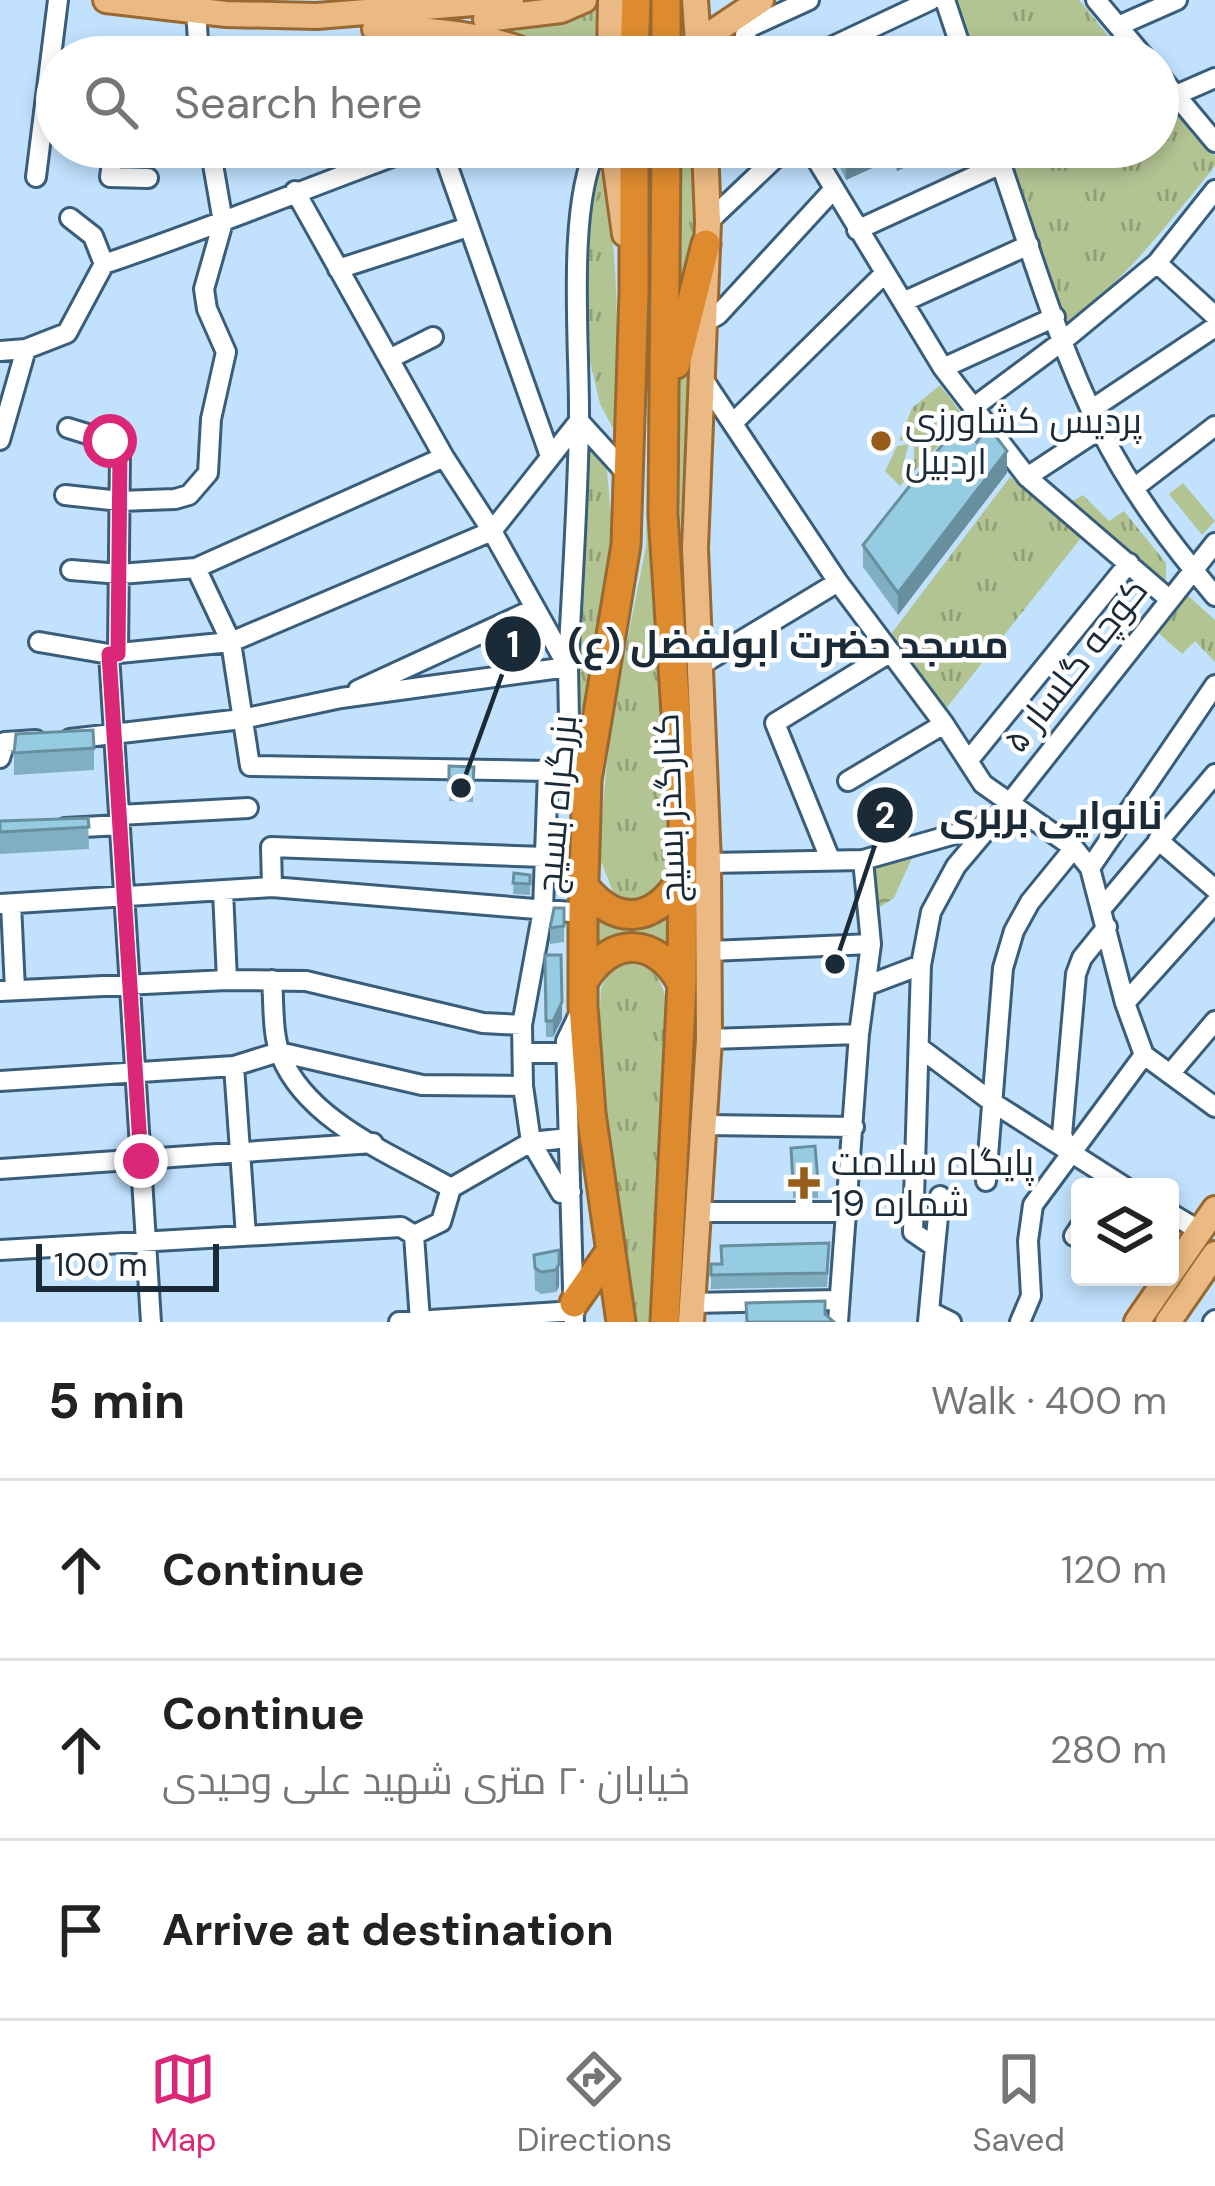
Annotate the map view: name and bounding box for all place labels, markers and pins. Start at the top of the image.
place label: پردیس کشاورزی اردبیل [905,397,1142,485]
marker: پردیس کشاورزی اردبیل [868,428,894,454]
callout: مسجد حضرت ابولفضل (ع) [483,607,1033,682]
callout: نانوایی بربری [855,778,1186,853]
place label: پایگاه سلامت شماره 19 [831,1139,1034,1227]
marker: پایگاه سلامت شماره 19 [788,1167,820,1199]

